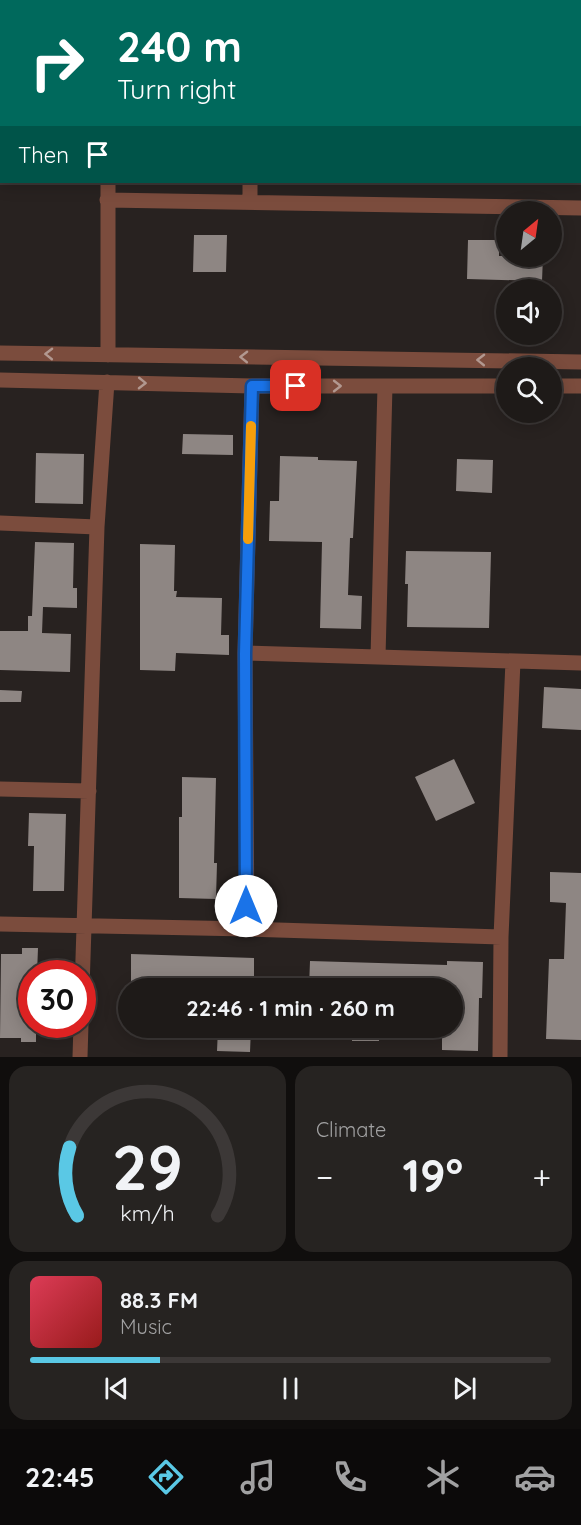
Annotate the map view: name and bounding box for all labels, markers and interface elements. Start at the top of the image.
text: 240 m [117,20,242,73]
icon: right [18,24,96,102]
text: Turn right [117,72,236,106]
icon: arrive [81,138,114,171]
text: Then [18,141,69,169]
north arrow [496,201,562,267]
map controls [496,201,562,423]
button: sound [496,279,562,345]
one-way arrow [44,348,53,360]
one-way arrow [239,351,248,363]
one-way arrow [476,354,485,367]
button: search [496,357,562,423]
pin [270,360,321,411]
icon: arrive [279,369,312,402]
one-way arrow [138,376,147,389]
one-way arrow [333,380,342,392]
position arrow [214,874,278,938]
speed limit sign: 30 [18,960,96,1038]
text: 22:46 · 1 min · 260 m [186,994,395,1022]
text: Climate [316,1117,386,1142]
text: 29 [112,1128,183,1206]
text: 19° [402,1147,463,1203]
text: − [316,1156,333,1197]
text: + [532,1156,551,1197]
text: km/h [120,1200,175,1226]
text: 88.3 FM [120,1286,198,1314]
text: Music [120,1314,172,1339]
icon: previous [100,1372,133,1405]
icon: pause [274,1372,307,1405]
icon: next [448,1372,481,1405]
icon: directions [145,1456,187,1498]
icon: music [237,1456,279,1498]
icon: phone [329,1456,371,1498]
icon: climate [422,1456,464,1498]
icon: car [514,1456,556,1498]
text: 22:45 [25,1460,95,1494]

